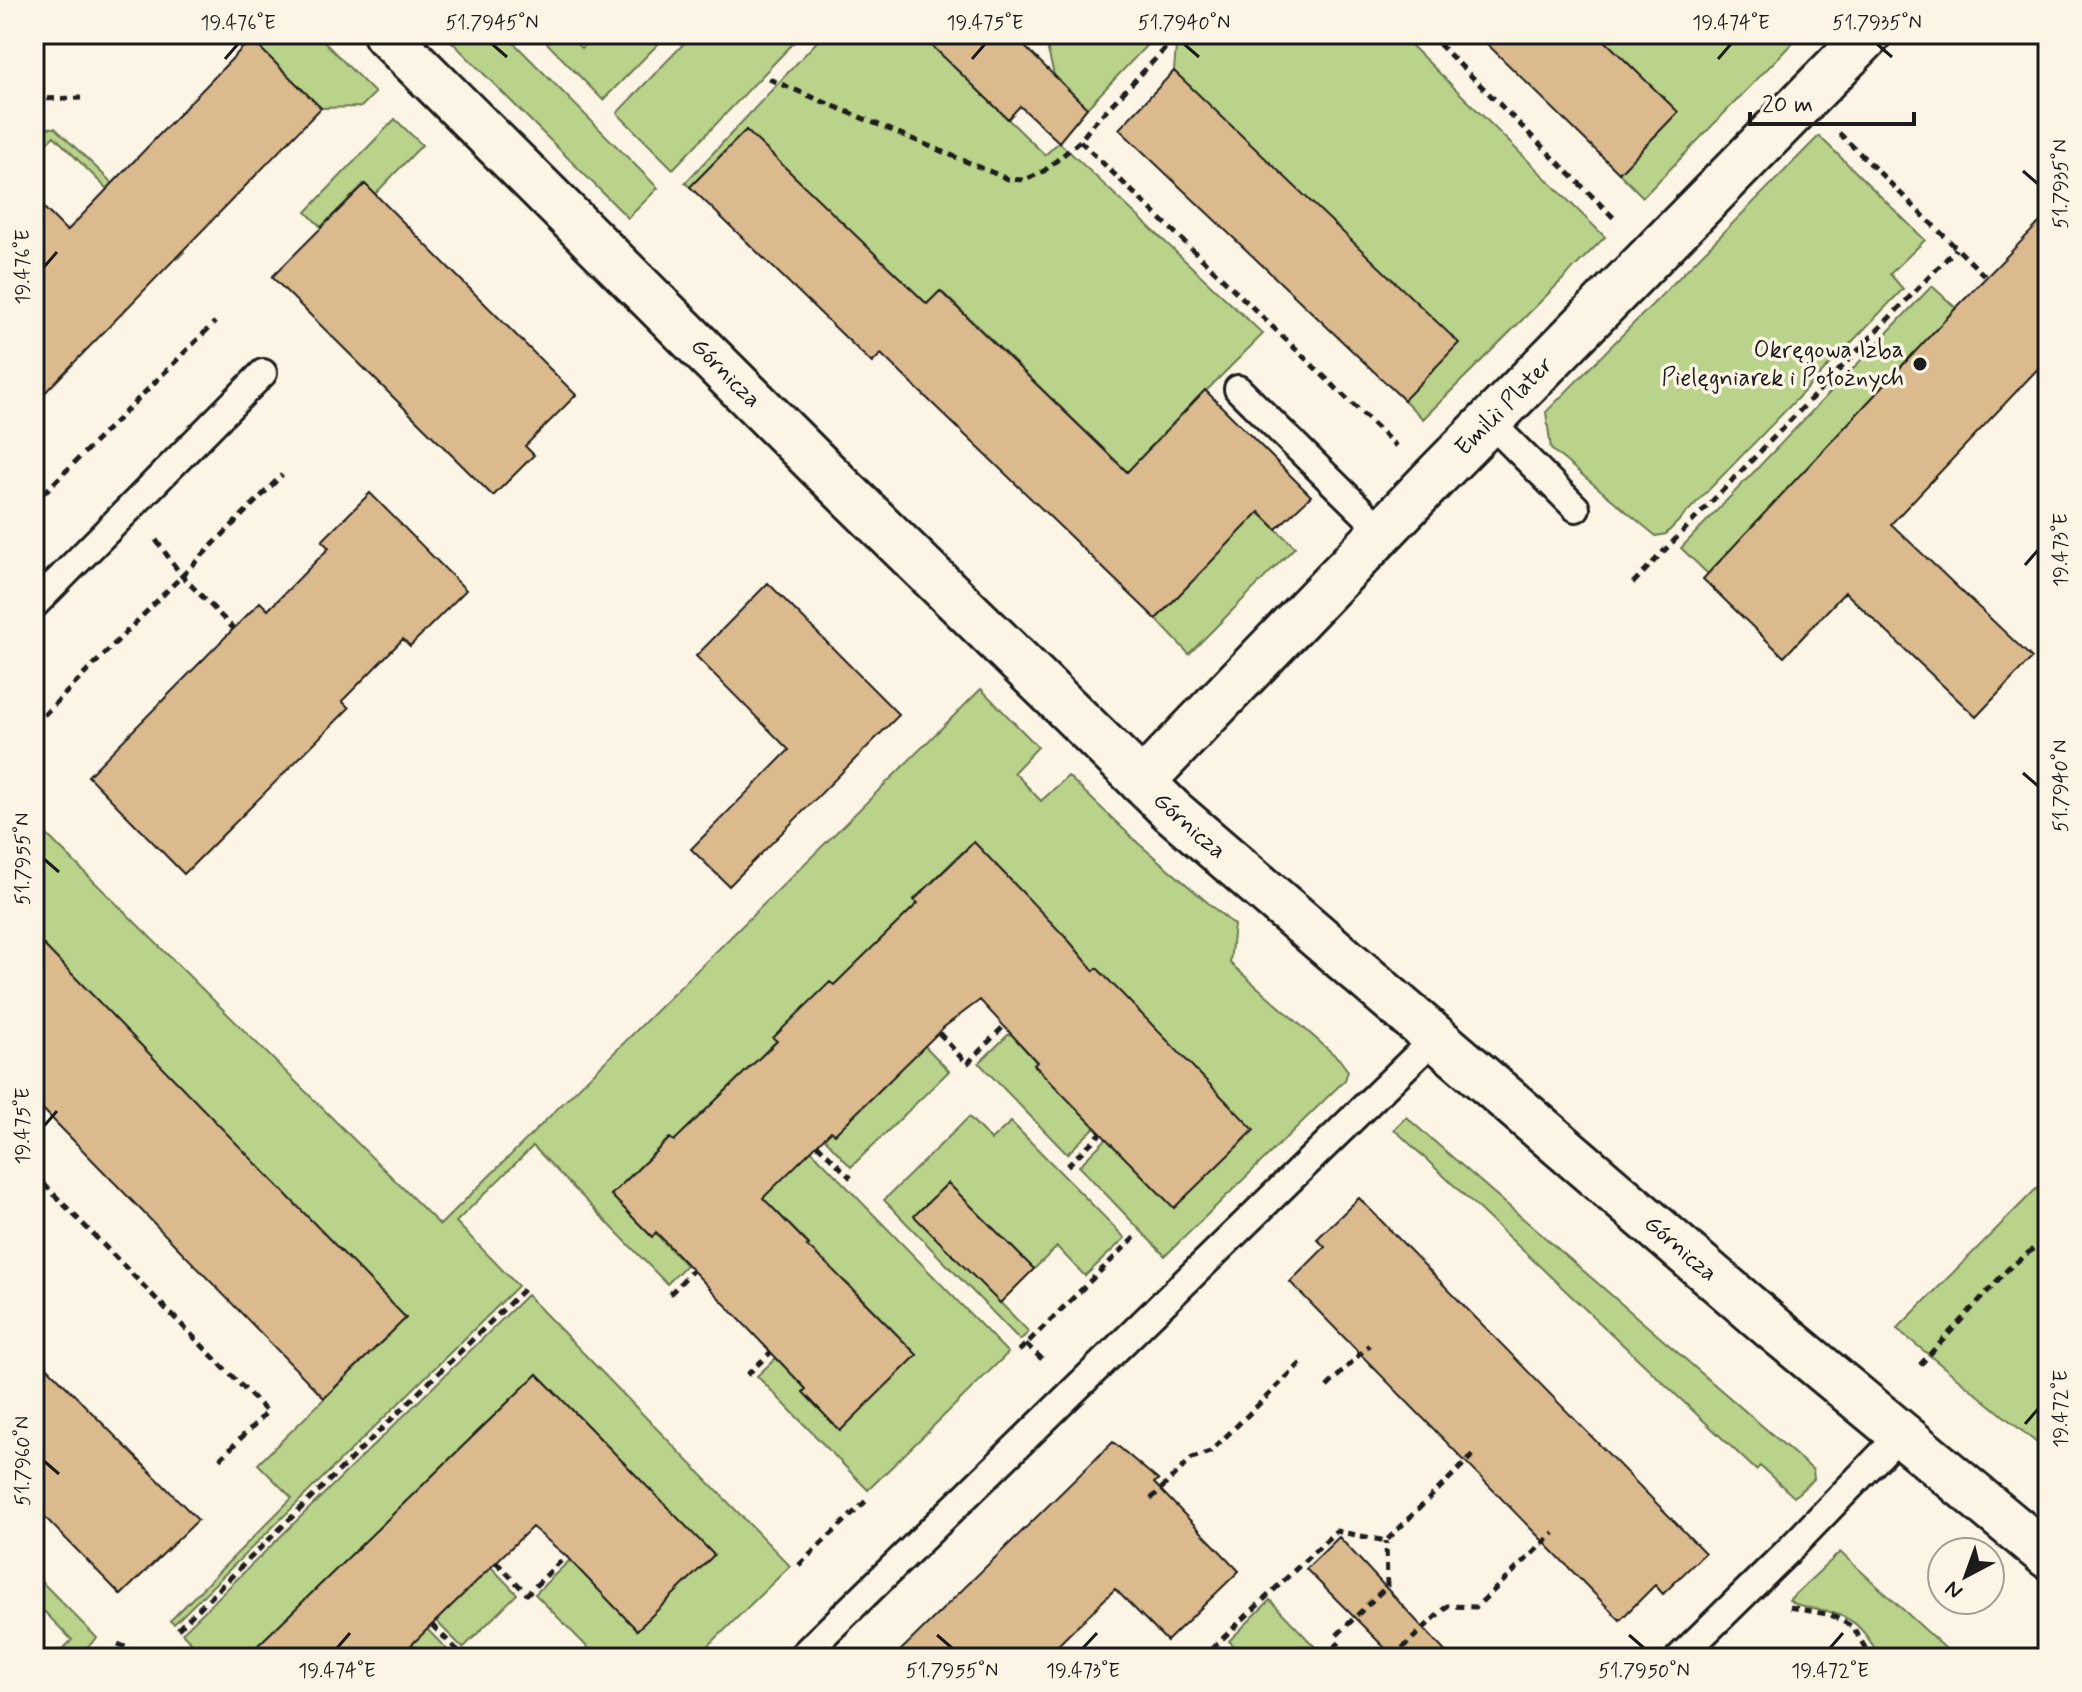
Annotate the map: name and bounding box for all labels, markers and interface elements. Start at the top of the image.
text: 19.476°E [200,10,276,37]
text: 51.7945°N [445,10,539,37]
text: 19.475°E [947,10,1023,37]
text: 51.7940°N [1138,10,1230,37]
text: 19.474°E [1692,10,1770,37]
text: 51.7935°N [1832,10,1922,37]
scale bar [1750,76,1914,126]
text: 20 m [1762,90,1813,121]
text: 51.7935°N [2048,139,2075,229]
text: 19.476°E [10,229,37,305]
street label: Górnicza [684,331,768,415]
place label: Okręgowa Izba Pielęgniarek i Położnych [1661,335,1904,394]
street label: Emilii Plater [1448,350,1560,463]
marker: Okręgowa Izba Pielęgniarek i Położnych [1911,355,1929,373]
text: 19.473°E [2048,513,2075,587]
text: 51.7940°N [2048,740,2075,832]
street label: Górnicza [1146,785,1233,866]
text: 51.7955°N [10,813,37,905]
text: 19.475°E [10,1088,37,1164]
street label: Górnicza [1637,1208,1724,1289]
text: 19.472°E [2048,1370,2075,1448]
text: 51.7960°N [10,1416,37,1506]
north arrow [1926,1536,2006,1616]
text: N [1939,1574,1969,1605]
text: 19.474°E [298,1658,376,1685]
text: 51.7955°N [906,1658,998,1685]
text: 19.473°E [1046,1658,1120,1685]
text: 51.7950°N [1598,1658,1690,1685]
text: 19.472°E [1791,1658,1869,1685]

